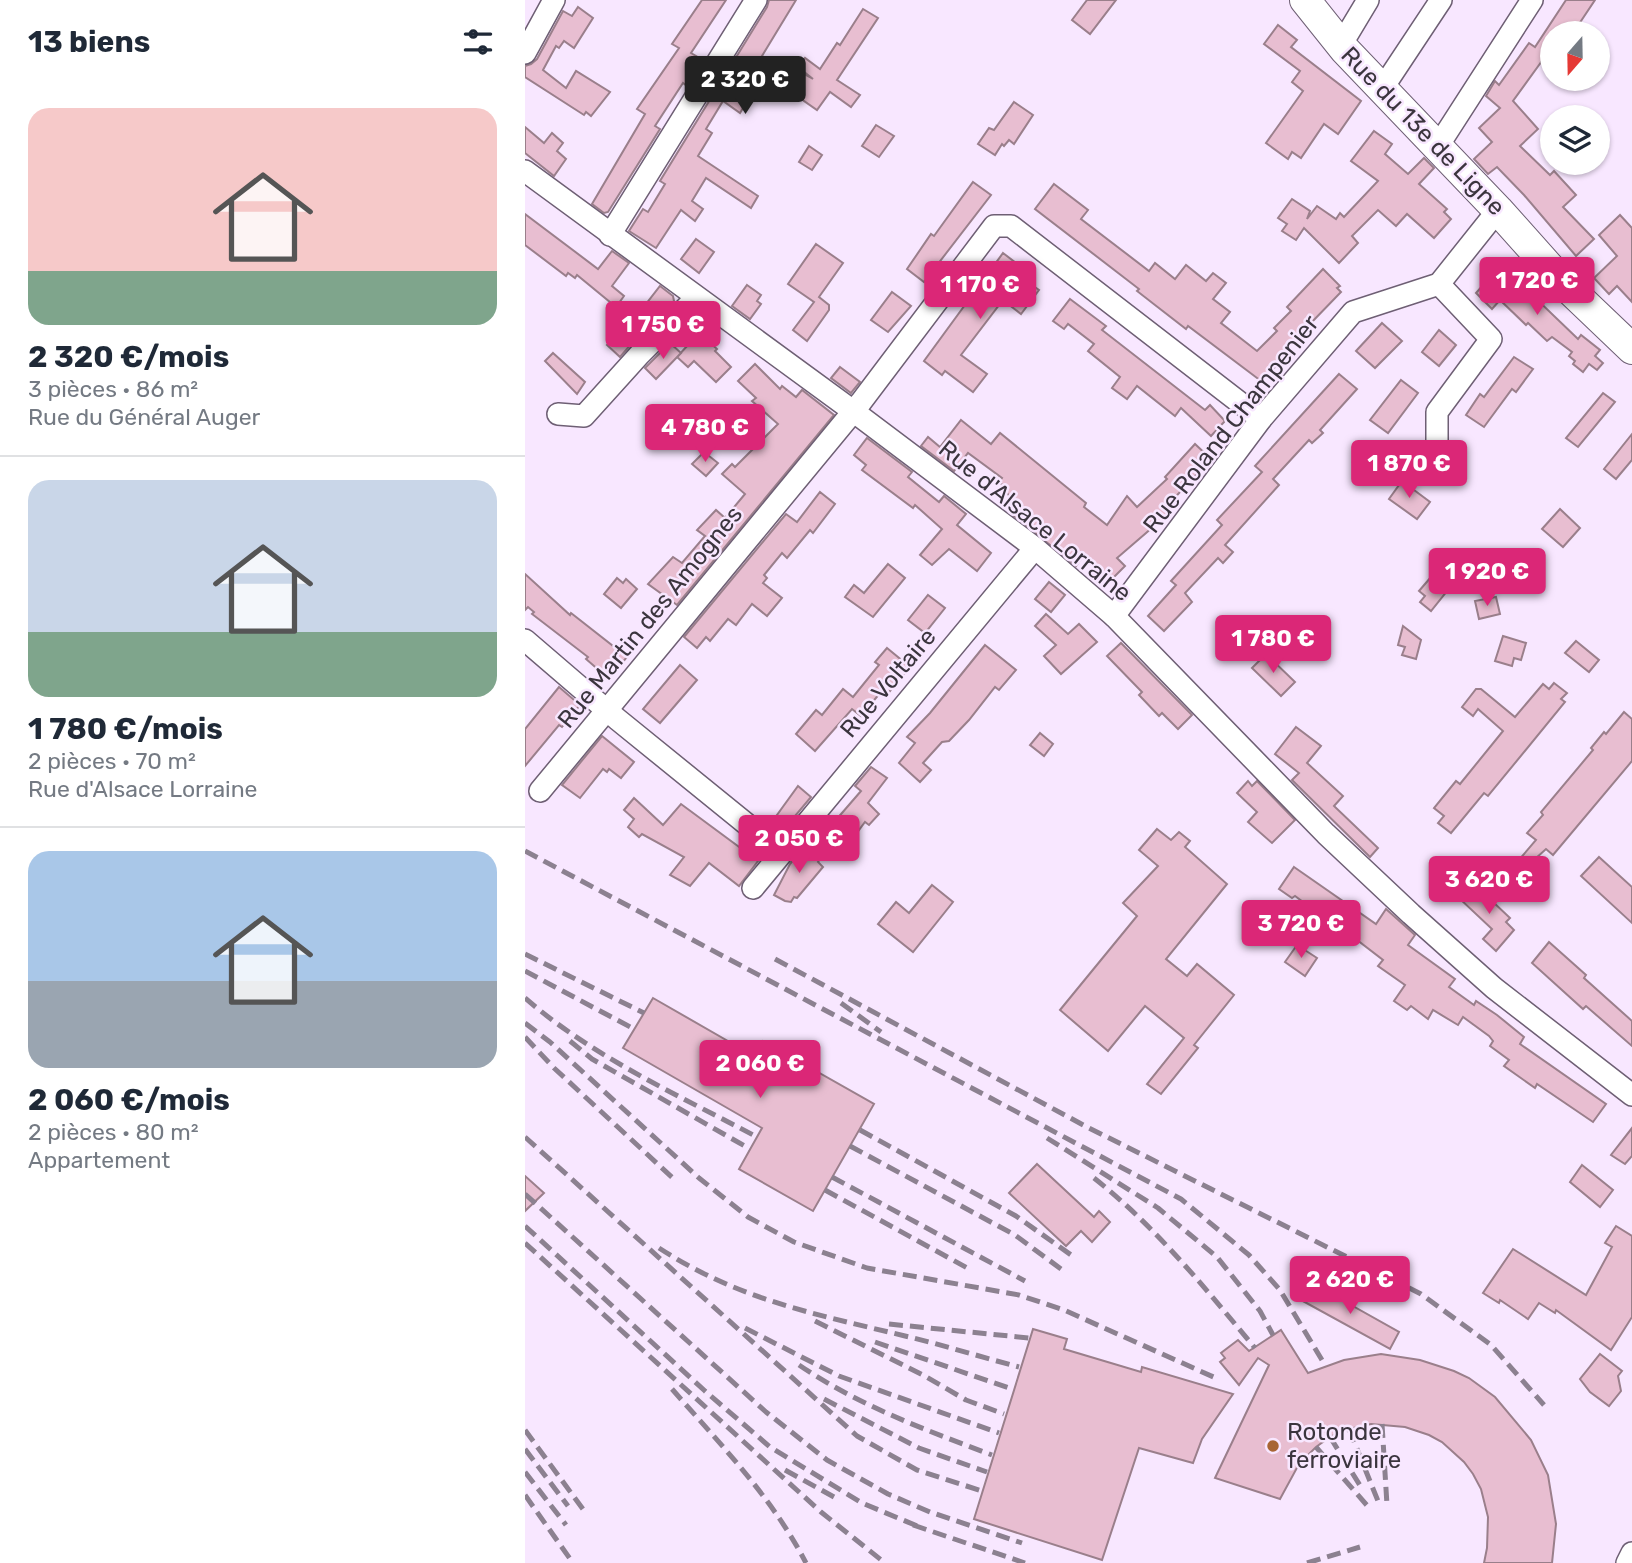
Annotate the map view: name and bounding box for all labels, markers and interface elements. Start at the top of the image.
north arrow [1540,21,1610,91]
map controls [1540,21,1610,175]
icon: filters [459,23,497,61]
text: 13 biens [28,24,150,60]
street label: Rue du 13e de Ligne [1335,41,1511,221]
pin: 2 320 € [680,57,810,116]
text: 2 320 € [701,65,789,93]
button: layers [1540,105,1610,175]
icon: home [200,154,326,280]
pin: 1 720 € [1472,258,1602,317]
pin: 1 170 € [915,262,1045,321]
text: 1 720 € [1495,266,1579,294]
text: 1 170 € [940,270,1020,298]
pin: 1 750 € [598,302,728,361]
text: 1 750 € [622,310,704,338]
street label: Rue Roland Champenier [1137,310,1325,538]
text: 2 320 €/mois [28,339,229,375]
text: 3 pièces · 86 m² [28,375,198,403]
text: Rue du Général Auger [28,403,260,431]
pin: 4 780 € [640,405,770,464]
text: 4 780 € [661,413,749,441]
street label: Rue d'Alsace Lorraine [933,435,1137,607]
pin: 1 870 € [1344,440,1474,500]
text: 1 870 € [1367,449,1451,477]
street label: Rue Martin des Amognes [552,500,748,734]
icon: home [200,526,326,652]
pin: 1 920 € [1422,548,1552,608]
text: 1 920 € [1445,557,1529,585]
pin: 1 780 € [1208,616,1338,675]
street label: Rue Voltaire [834,623,942,743]
text: 1 780 € [1231,624,1315,652]
text: 1 780 €/mois [28,711,223,747]
text: 2 pièces · 70 m² [28,747,196,775]
text: Rue d'Alsace Lorraine [28,775,258,803]
pin: 2 050 € [734,816,864,875]
text: 2 050 € [755,824,843,852]
pin: 3 620 € [1424,856,1554,916]
text: 3 620 € [1445,865,1533,893]
icon: home [200,897,326,1023]
pin: 3 720 € [1236,900,1366,960]
text: 3 720 € [1258,909,1344,937]
pin: 2 060 € [695,1040,825,1100]
text: 2 060 € [715,1049,805,1077]
text: 2 060 €/mois [28,1082,230,1118]
text: 2 pièces · 80 m² [28,1118,199,1146]
text: Appartement [28,1146,170,1174]
pin: 2 620 € [1285,1256,1415,1316]
text: 2 620 € [1306,1265,1394,1293]
place label: Rotonde ferroviaire [1287,1418,1401,1474]
marker: Rotonde ferroviaire [1265,1438,1281,1454]

